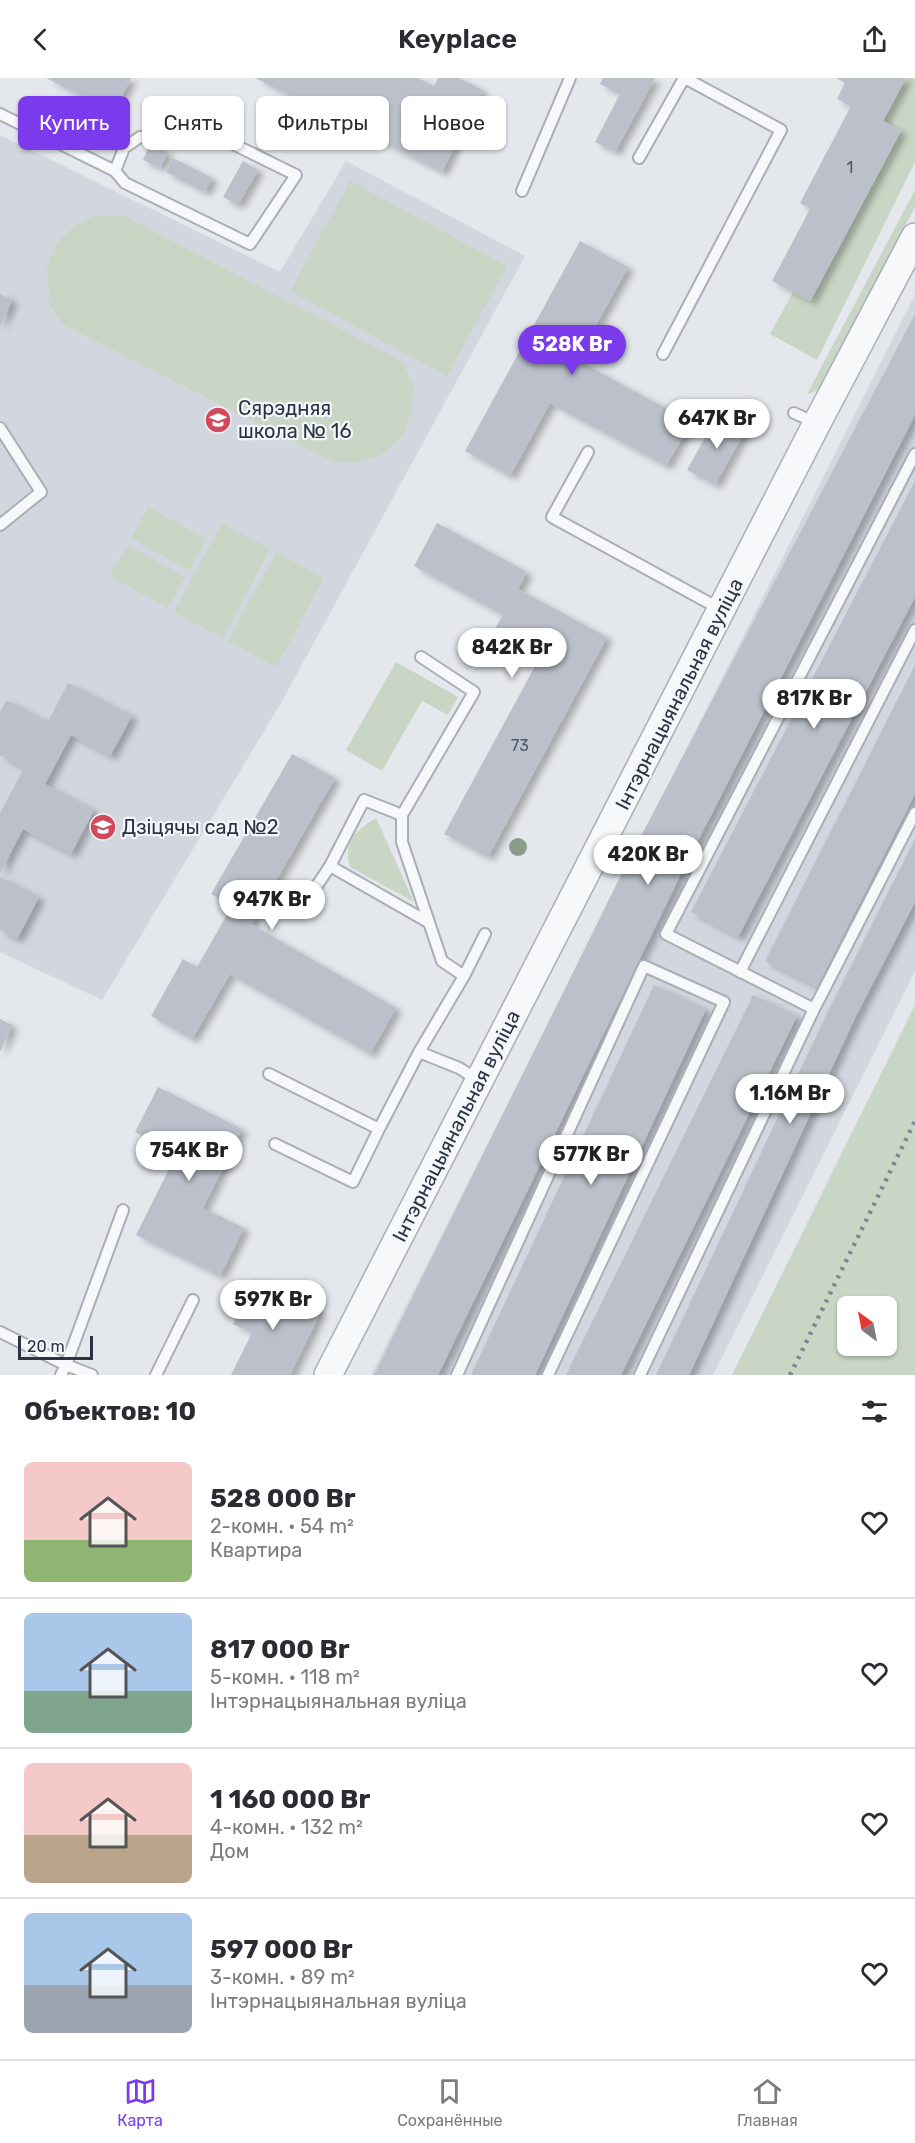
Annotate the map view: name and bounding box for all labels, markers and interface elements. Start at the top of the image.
icon: back [24,23,57,56]
text: Keyplace [398,23,517,55]
icon: share [858,23,891,56]
chip: Купить [18,96,130,150]
chip: Снять [142,96,244,150]
chip: Фильтры [256,96,389,150]
chip: Новое [401,96,506,150]
house number: 1 [847,158,853,177]
pin: 528K Br [517,325,627,376]
text: 528K Br [532,332,612,356]
place label: Сярэдняя школа № 16 [238,396,351,443]
pin: 647K Br [662,399,772,450]
school or university icon: Сярэдняя школа № 16 [203,405,233,435]
text: 647K Br [678,406,756,430]
street label: Інтэрнацыянальная вуліца [610,574,748,814]
pin: 842K Br [457,628,567,679]
text: 842K Br [472,635,552,659]
pin: 817K Br [759,679,869,730]
text: 817K Br [776,686,852,710]
house number: 73 [511,736,529,755]
school or university icon: Дзіцячы сад №2 [88,812,118,842]
place label: Дзіцячы сад №2 [122,815,278,839]
pin: 420K Br [593,835,703,886]
text: 420K Br [608,842,688,866]
pin: 947K Br [217,880,327,931]
text: 947K Br [233,887,311,911]
street label: Інтэрнацыянальная вуліца [387,1006,525,1246]
pin: 1.16M Br [728,1074,852,1125]
text: 1.16M Br [749,1081,831,1105]
pin: 754K Br [134,1131,244,1182]
pin: 577K Br [536,1135,646,1186]
text: 754K Br [150,1138,228,1162]
text: 577K Br [553,1142,629,1166]
pin: 597K Br [218,1280,328,1331]
text: 597K Br [234,1287,312,1311]
north arrow [837,1296,897,1356]
map controls [837,1296,897,1356]
scale bar [18,1333,93,1360]
text: 20 m [27,1337,65,1356]
icon: filters [858,1395,891,1428]
text: Объектов: 10 [24,1396,196,1427]
text: 528 000 Br [210,1483,356,1514]
icon: home [72,1486,144,1558]
icon: heart [858,1506,891,1539]
text: 2-комн. · 54 m² [210,1514,354,1538]
text: Квартира [210,1538,302,1562]
text: 817 000 Br [210,1634,350,1665]
icon: home [72,1637,144,1709]
icon: heart [858,1657,891,1690]
text: 5-комн. · 118 m² [210,1665,360,1689]
text: Інтэрнацыянальная вуліца [210,1689,467,1713]
text: 1 160 000 Br [210,1784,370,1815]
icon: home [72,1787,144,1859]
icon: heart [858,1807,891,1840]
text: 4-комн. · 132 m² [210,1815,363,1839]
text: Дом [210,1839,249,1863]
text: 597 000 Br [210,1934,353,1965]
icon: home [72,1937,144,2009]
icon: heart [858,1957,891,1990]
text: 3-комн. · 89 m² [210,1965,355,1989]
text: Інтэрнацыянальная вуліца [210,1989,467,2013]
tab: Карта [117,2075,163,2130]
tab: Сохранённые [397,2075,503,2130]
tab: Главная [737,2075,798,2130]

